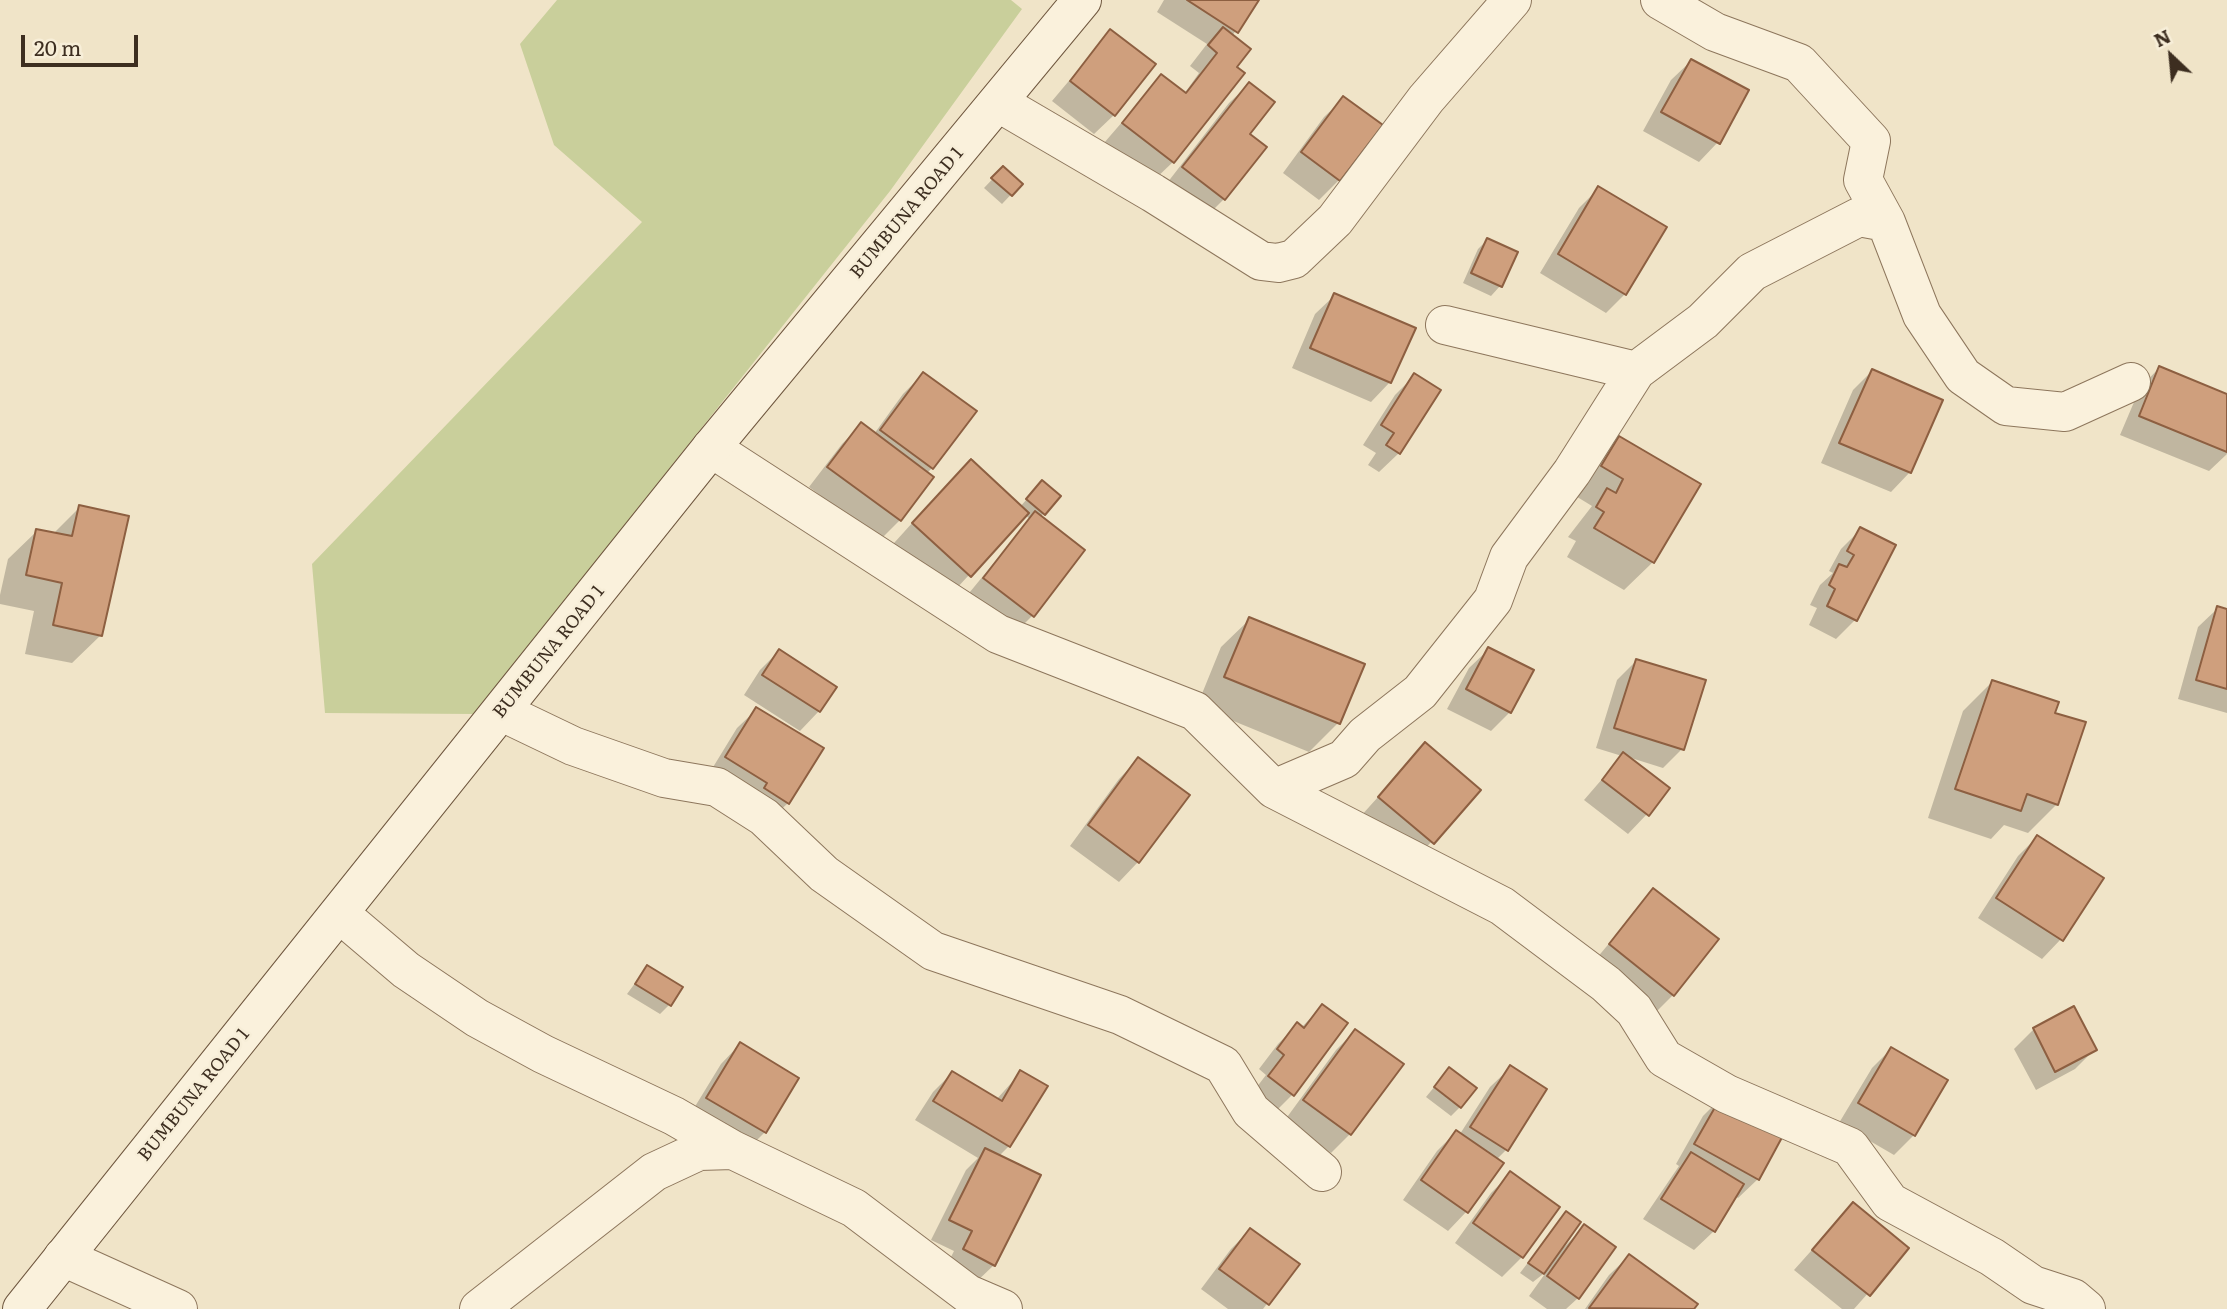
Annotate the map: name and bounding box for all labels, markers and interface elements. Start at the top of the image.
scale bar [24,21,142,65]
north arrow [2136,21,2206,91]
text: N [2148,21,2175,53]
text: 20 m [34,31,81,62]
street label: BUMBUNA ROAD 1 [846,143,968,283]
street label: BUMBUNA ROAD 1 [489,581,609,723]
street label: BUMBUNA ROAD 1 [134,1024,254,1166]

